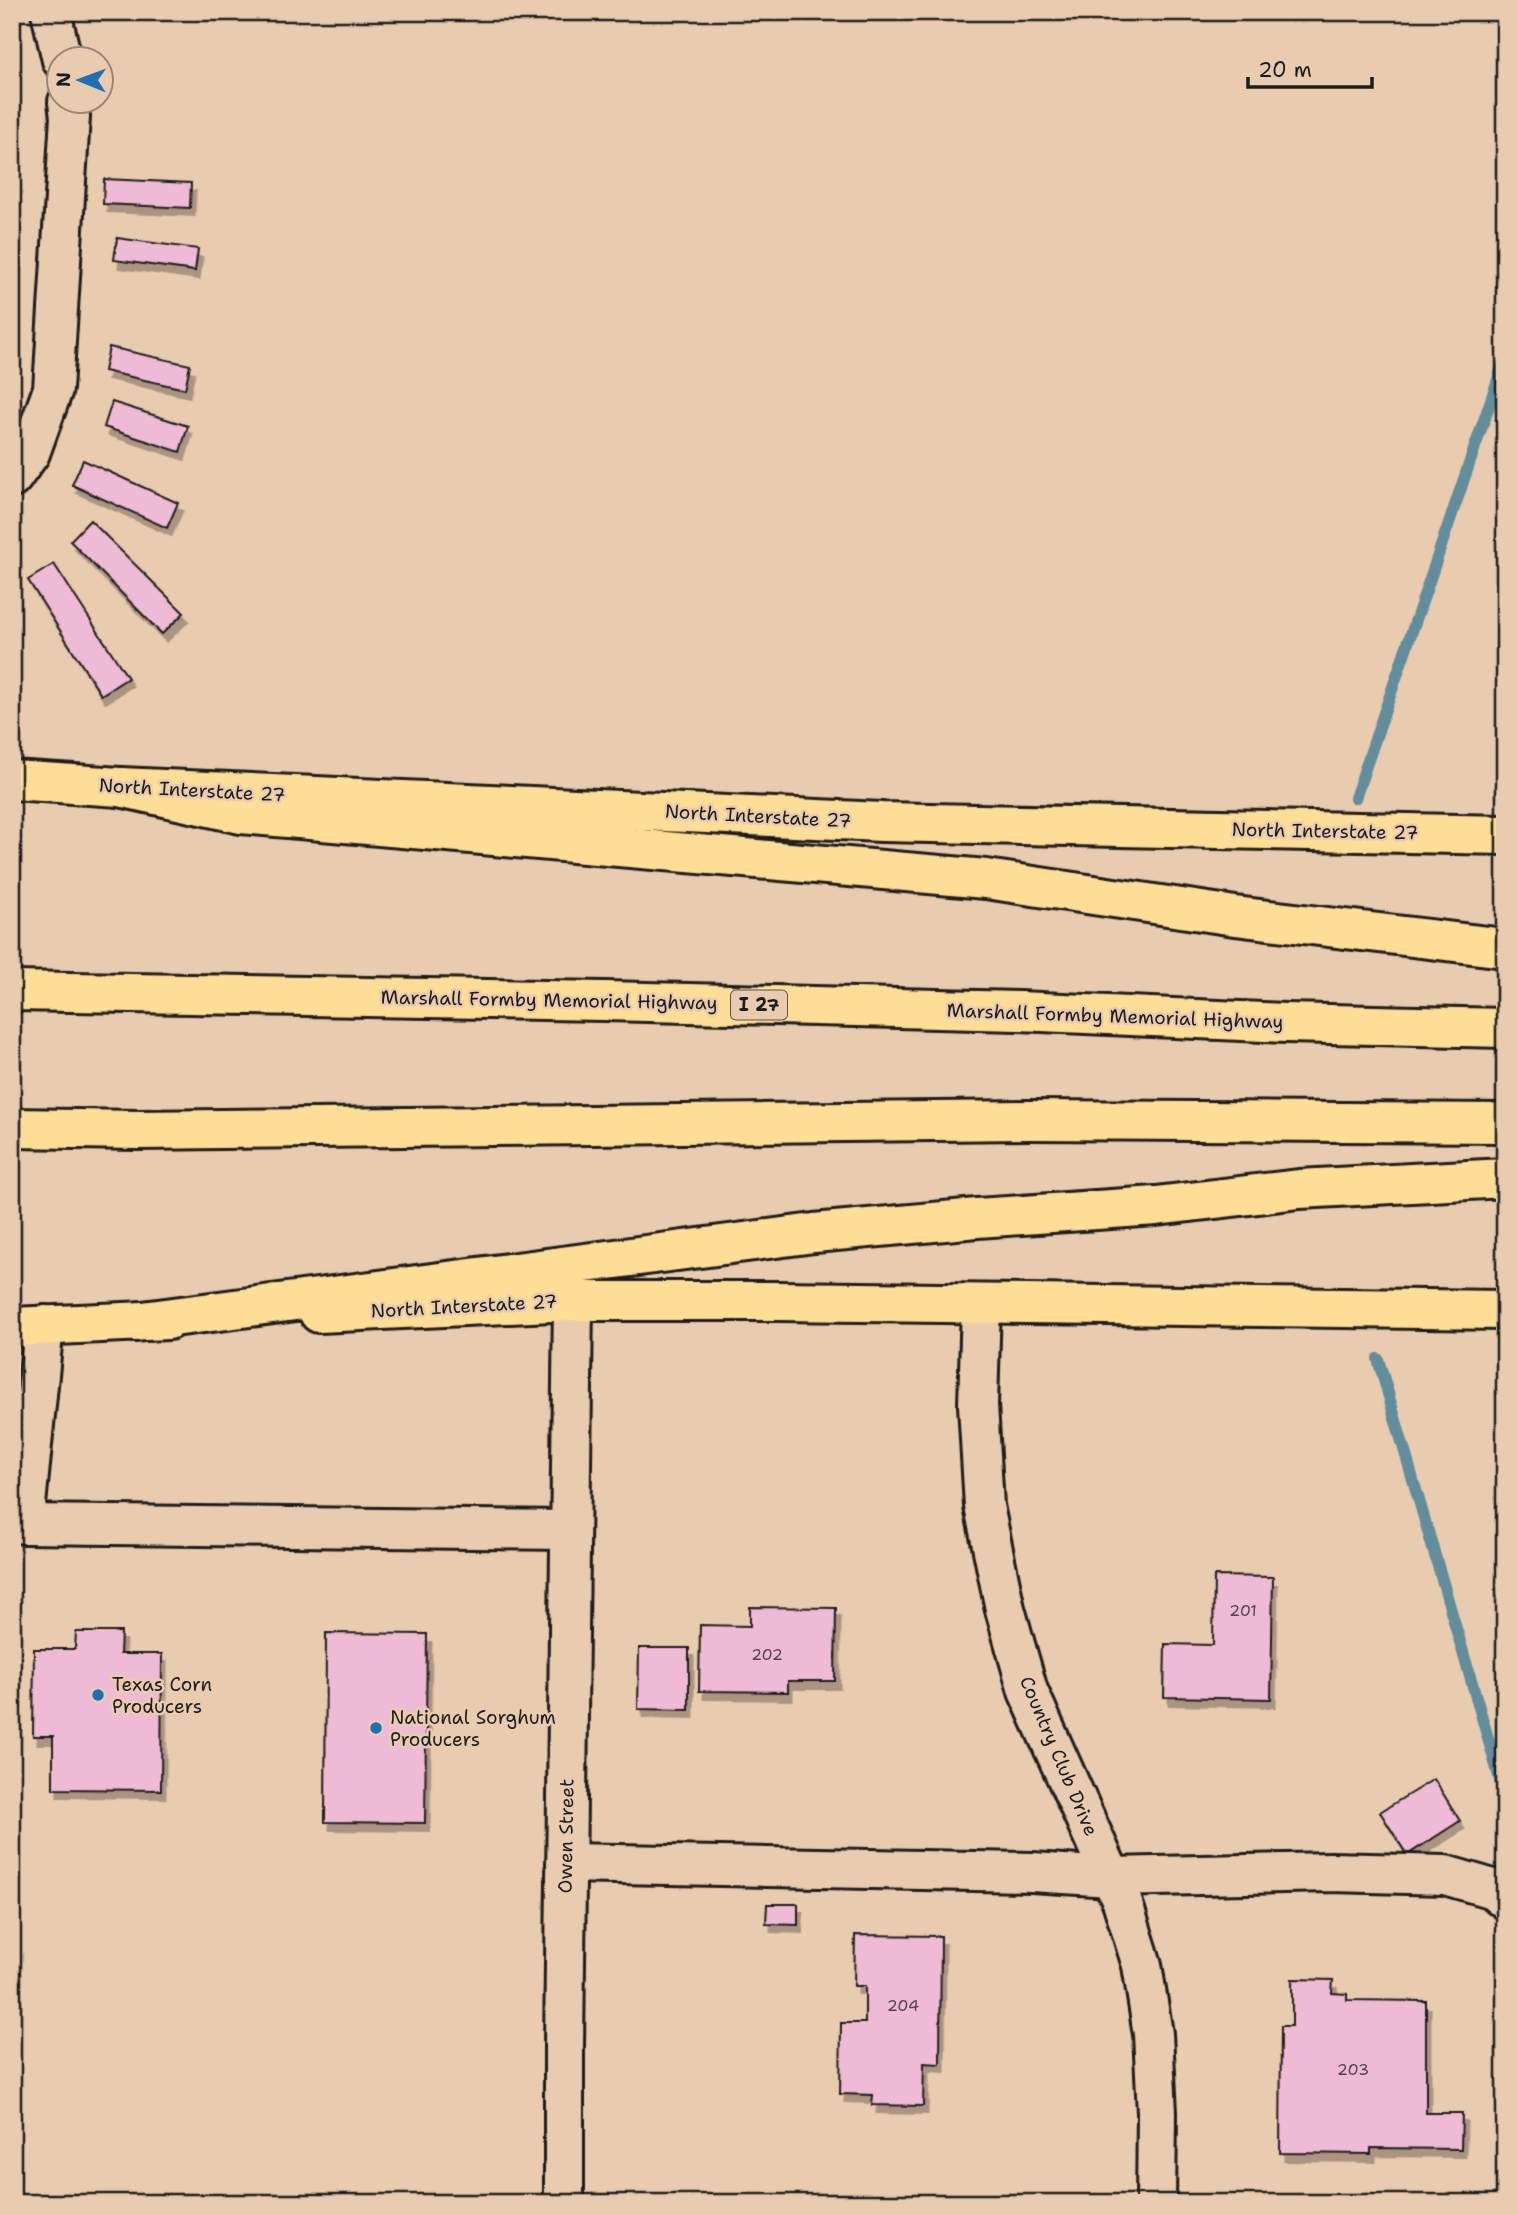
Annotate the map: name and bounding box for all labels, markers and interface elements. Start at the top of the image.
north arrow [46,46,116,116]
scale bar [1248,46,1372,90]
text: 20 m [1258,56,1312,84]
text: N [51,72,76,87]
street label: North Interstate 27 [98,773,286,807]
street label: North Interstate 27 [664,799,852,833]
street label: North Interstate 27 [1231,817,1419,845]
street label: Marshall Formby Memorial Highway [380,985,718,1015]
road number: I 27 [731,990,787,1020]
street label: Marshall Formby Memorial Highway [946,998,1284,1034]
street label: North Interstate 27 [370,1289,558,1323]
house number: 201 [1229,1600,1257,1621]
house number: 202 [751,1644,783,1665]
place label: Texas Corn Producers [112,1672,212,1719]
street label: Country Club Drive [1014,1672,1104,1840]
marker: Texas Corn Producers [90,1687,106,1703]
place label: National Sorghum Producers [390,1705,556,1752]
marker: National Sorghum Producers [368,1720,384,1736]
street label: Owen Street [553,1778,579,1894]
house number: 204 [887,1995,919,2016]
house number: 203 [1337,2059,1369,2080]

